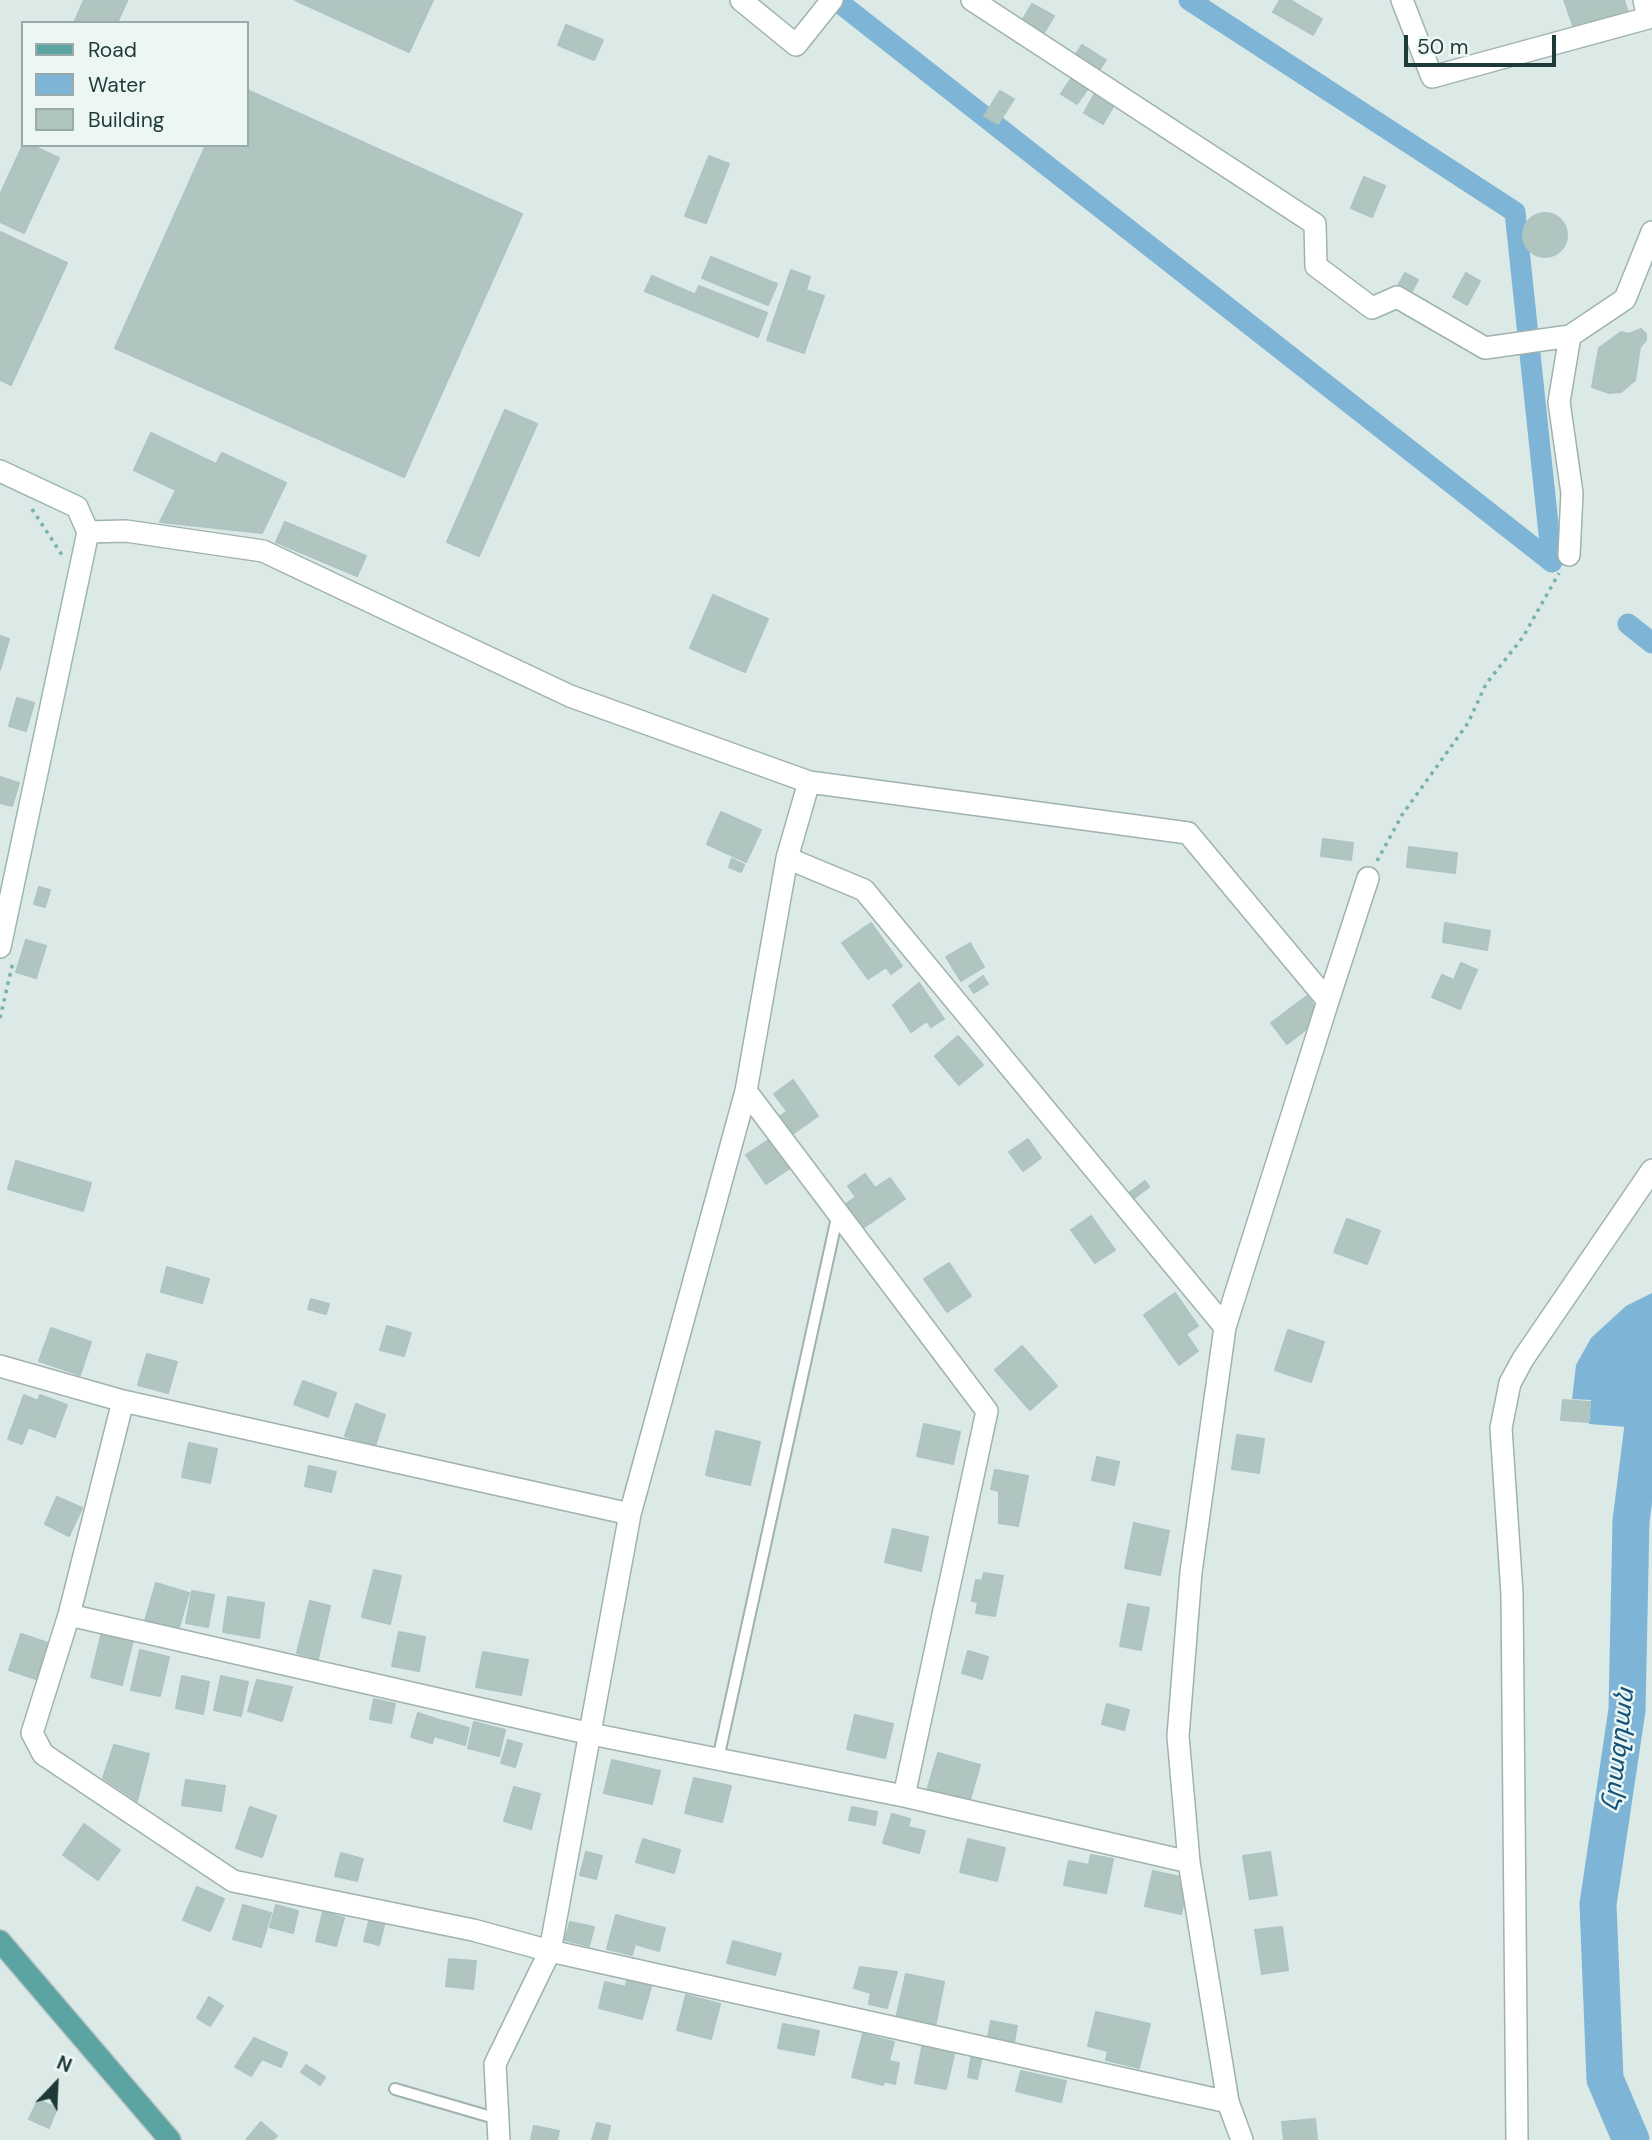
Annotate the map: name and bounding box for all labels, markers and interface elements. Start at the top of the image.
legend [21,21,248,147]
scale bar [1407,21,1559,65]
text: 50 m [1417,33,1468,61]
text: Road [88,36,137,64]
text: Water [88,71,146,99]
text: Building [88,106,164,134]
water label: Հրազդան [1596,1686,1642,1814]
north arrow [21,2049,91,2119]
text: N [53,2050,76,2078]

